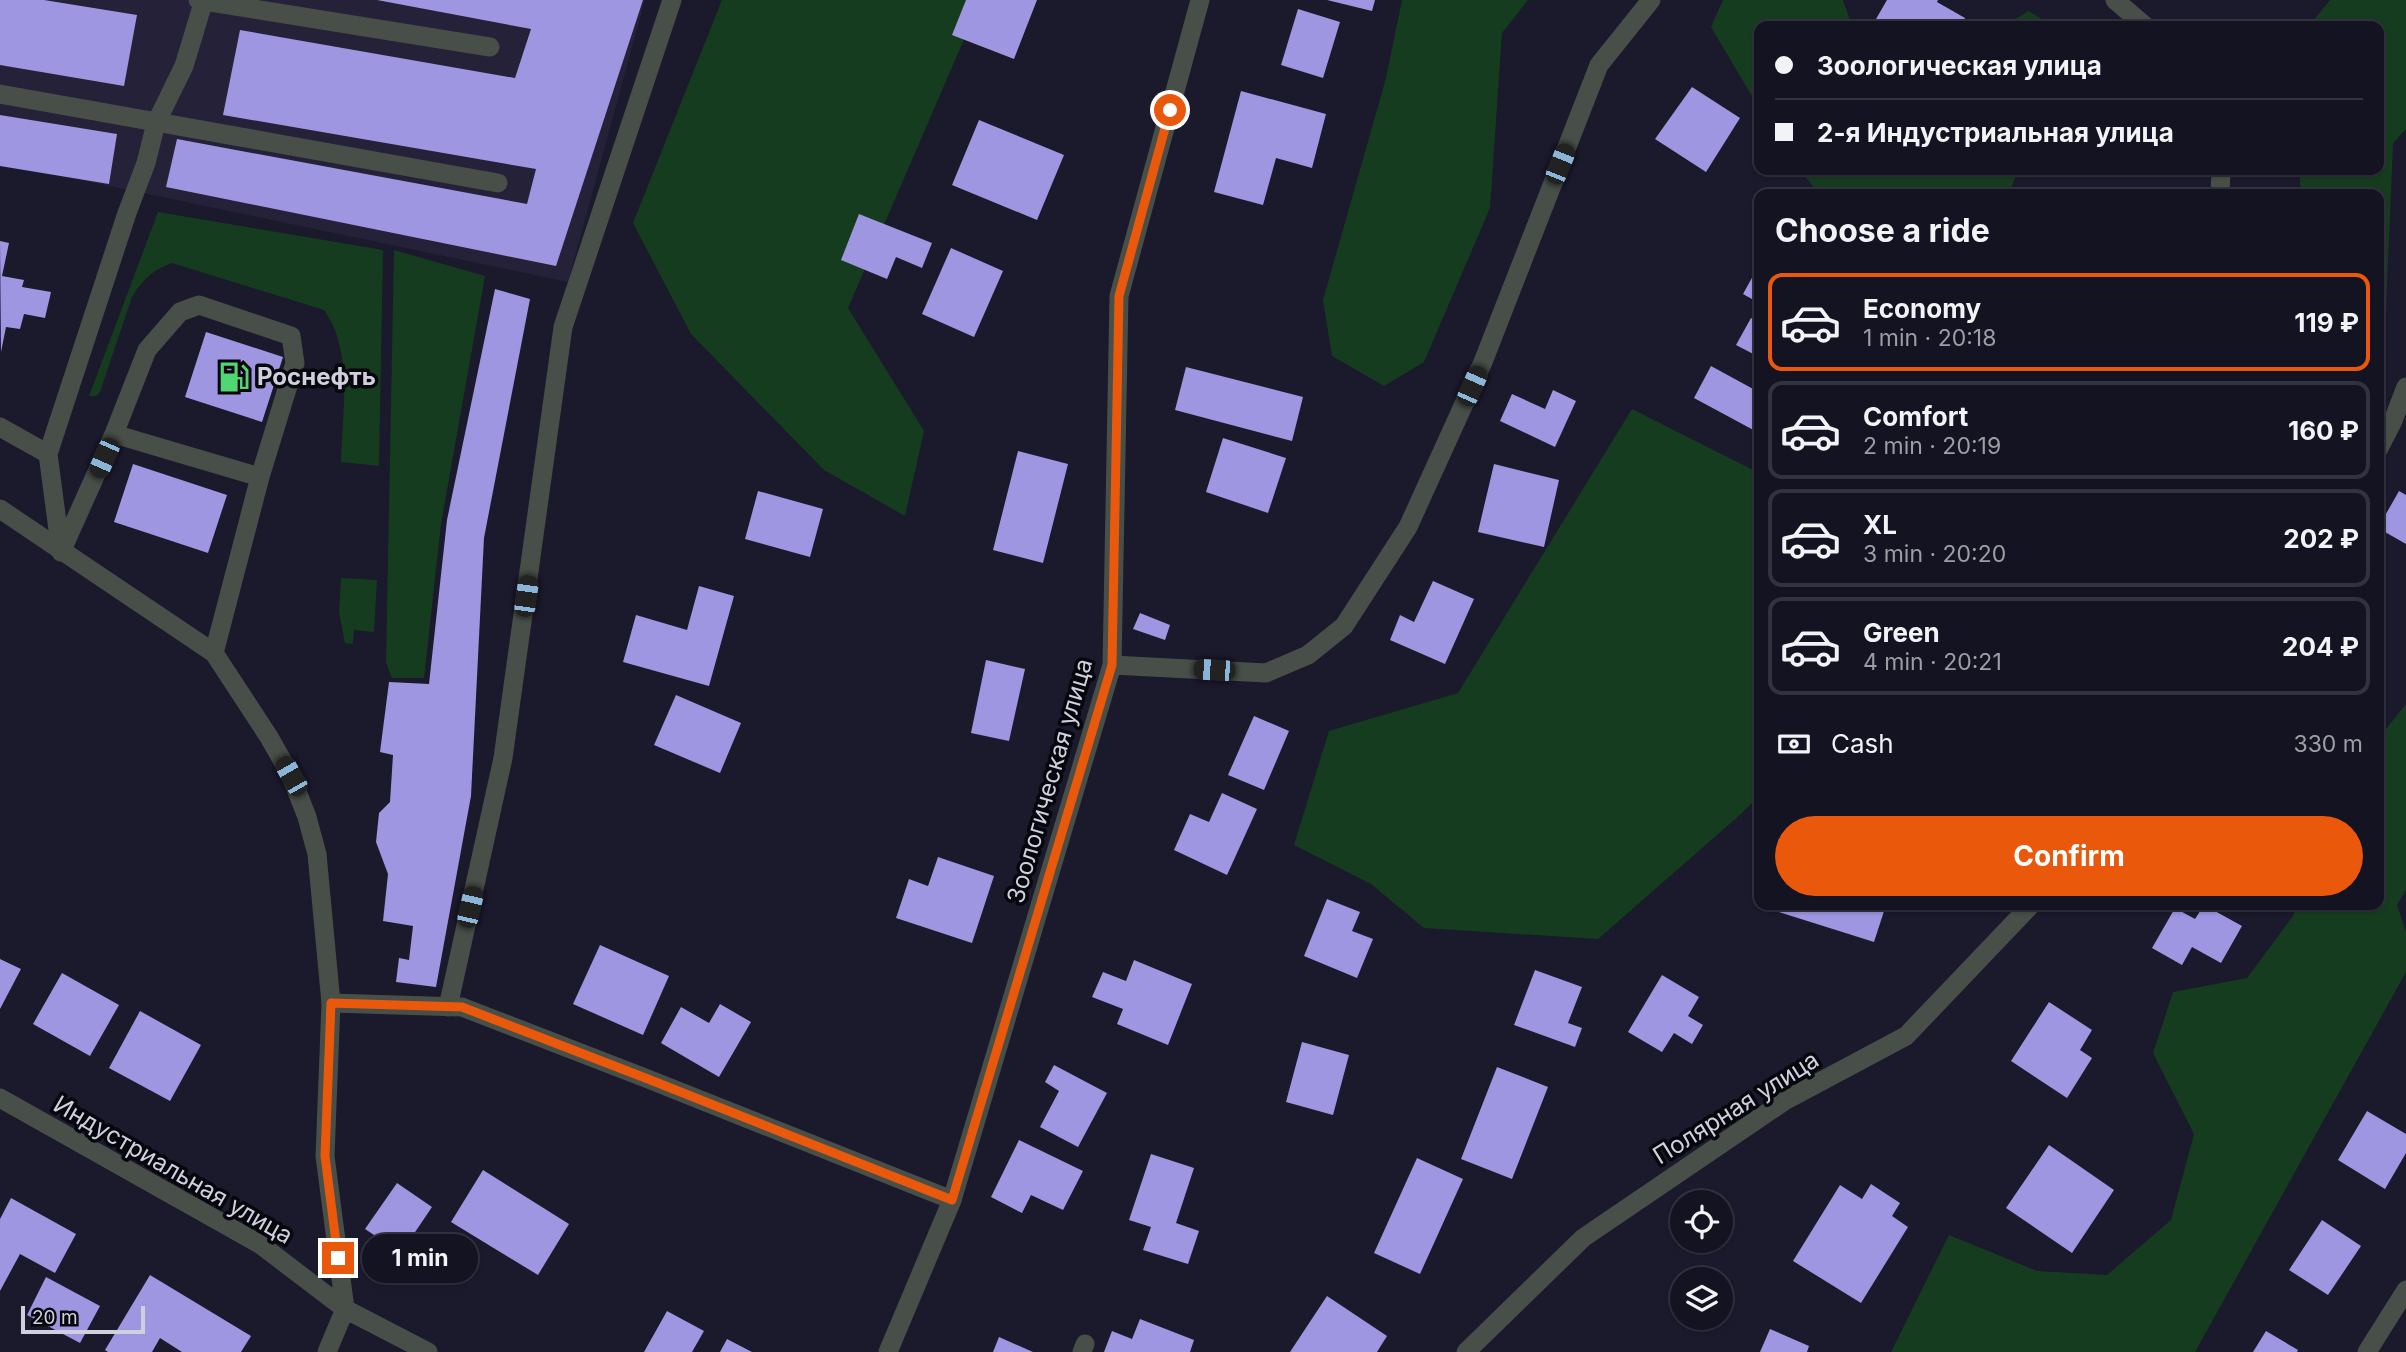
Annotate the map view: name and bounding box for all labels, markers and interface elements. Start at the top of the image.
text: Зоологическая улица [1817,50,2102,81]
route start [1154,94,1186,126]
text: 2-я Индустриальная улица [1817,117,2174,148]
car [1543,141,1578,187]
text: Choose a ride [1775,211,1990,250]
icon: car [1779,291,1842,354]
text: Economy [1863,293,1981,324]
text: 119 ₽ [2294,307,2359,338]
text: 1 min · 20:18 [1863,324,1996,352]
fuel station icon: Роснефть [217,360,251,394]
place label: Роснефть [257,362,376,391]
car [1454,363,1491,409]
icon: car [1779,399,1842,462]
text: Comfort [1863,401,1968,432]
text: 160 ₽ [2288,415,2359,446]
text: 2 min · 20:19 [1863,432,2001,460]
car [86,435,123,481]
icon: car [1779,507,1842,570]
text: XL [1863,509,1897,540]
text: 202 ₽ [2283,523,2359,554]
text: 3 min · 20:20 [1863,540,2006,568]
car [513,574,540,618]
icon: car [1779,615,1842,678]
text: Green [1863,617,1940,648]
text: 204 ₽ [2282,631,2359,662]
text: 4 min · 20:21 [1863,648,2002,676]
street label: Зоологическая улица [1001,655,1098,907]
car [1193,658,1236,682]
icon: cash [1775,725,1813,763]
text: Cash [1831,728,1894,759]
text: 330 m [2293,730,2363,758]
car [272,753,311,799]
button: Confirm [1775,816,2363,896]
car [456,884,485,930]
street label: Полярная улица [1648,1045,1824,1170]
street label: Индустриальная улица [49,1089,298,1250]
map controls [1670,1190,1733,1330]
button: locate [1670,1190,1733,1253]
callout: 1 min [362,1234,478,1282]
route end [322,1242,354,1274]
text: 1 min [392,1244,448,1272]
button: layers [1670,1267,1733,1330]
scale bar [21,1303,145,1335]
text: 20 m [32,1306,78,1329]

